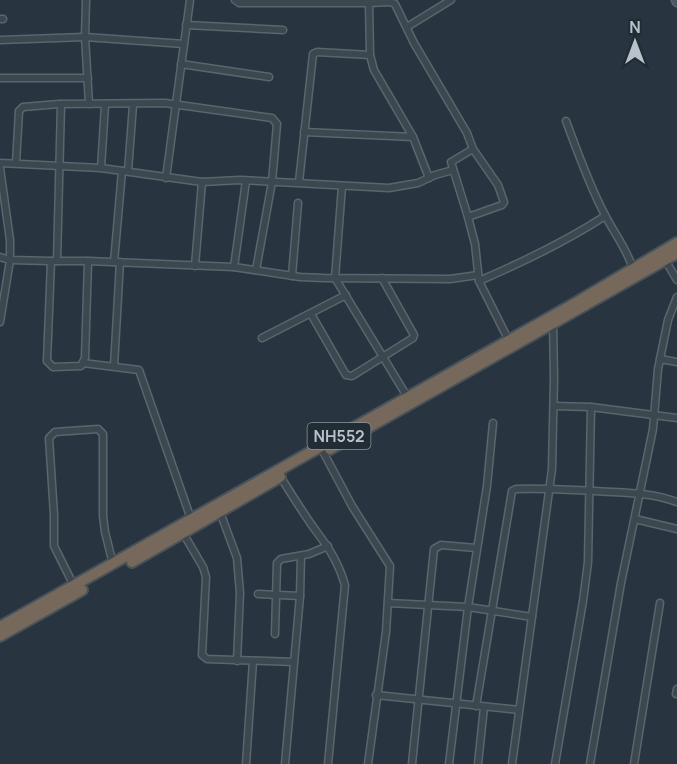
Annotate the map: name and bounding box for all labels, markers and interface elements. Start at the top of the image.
north arrow [605,12,665,72]
text: N [629,16,641,38]
road number: NH552 [308,423,370,449]

